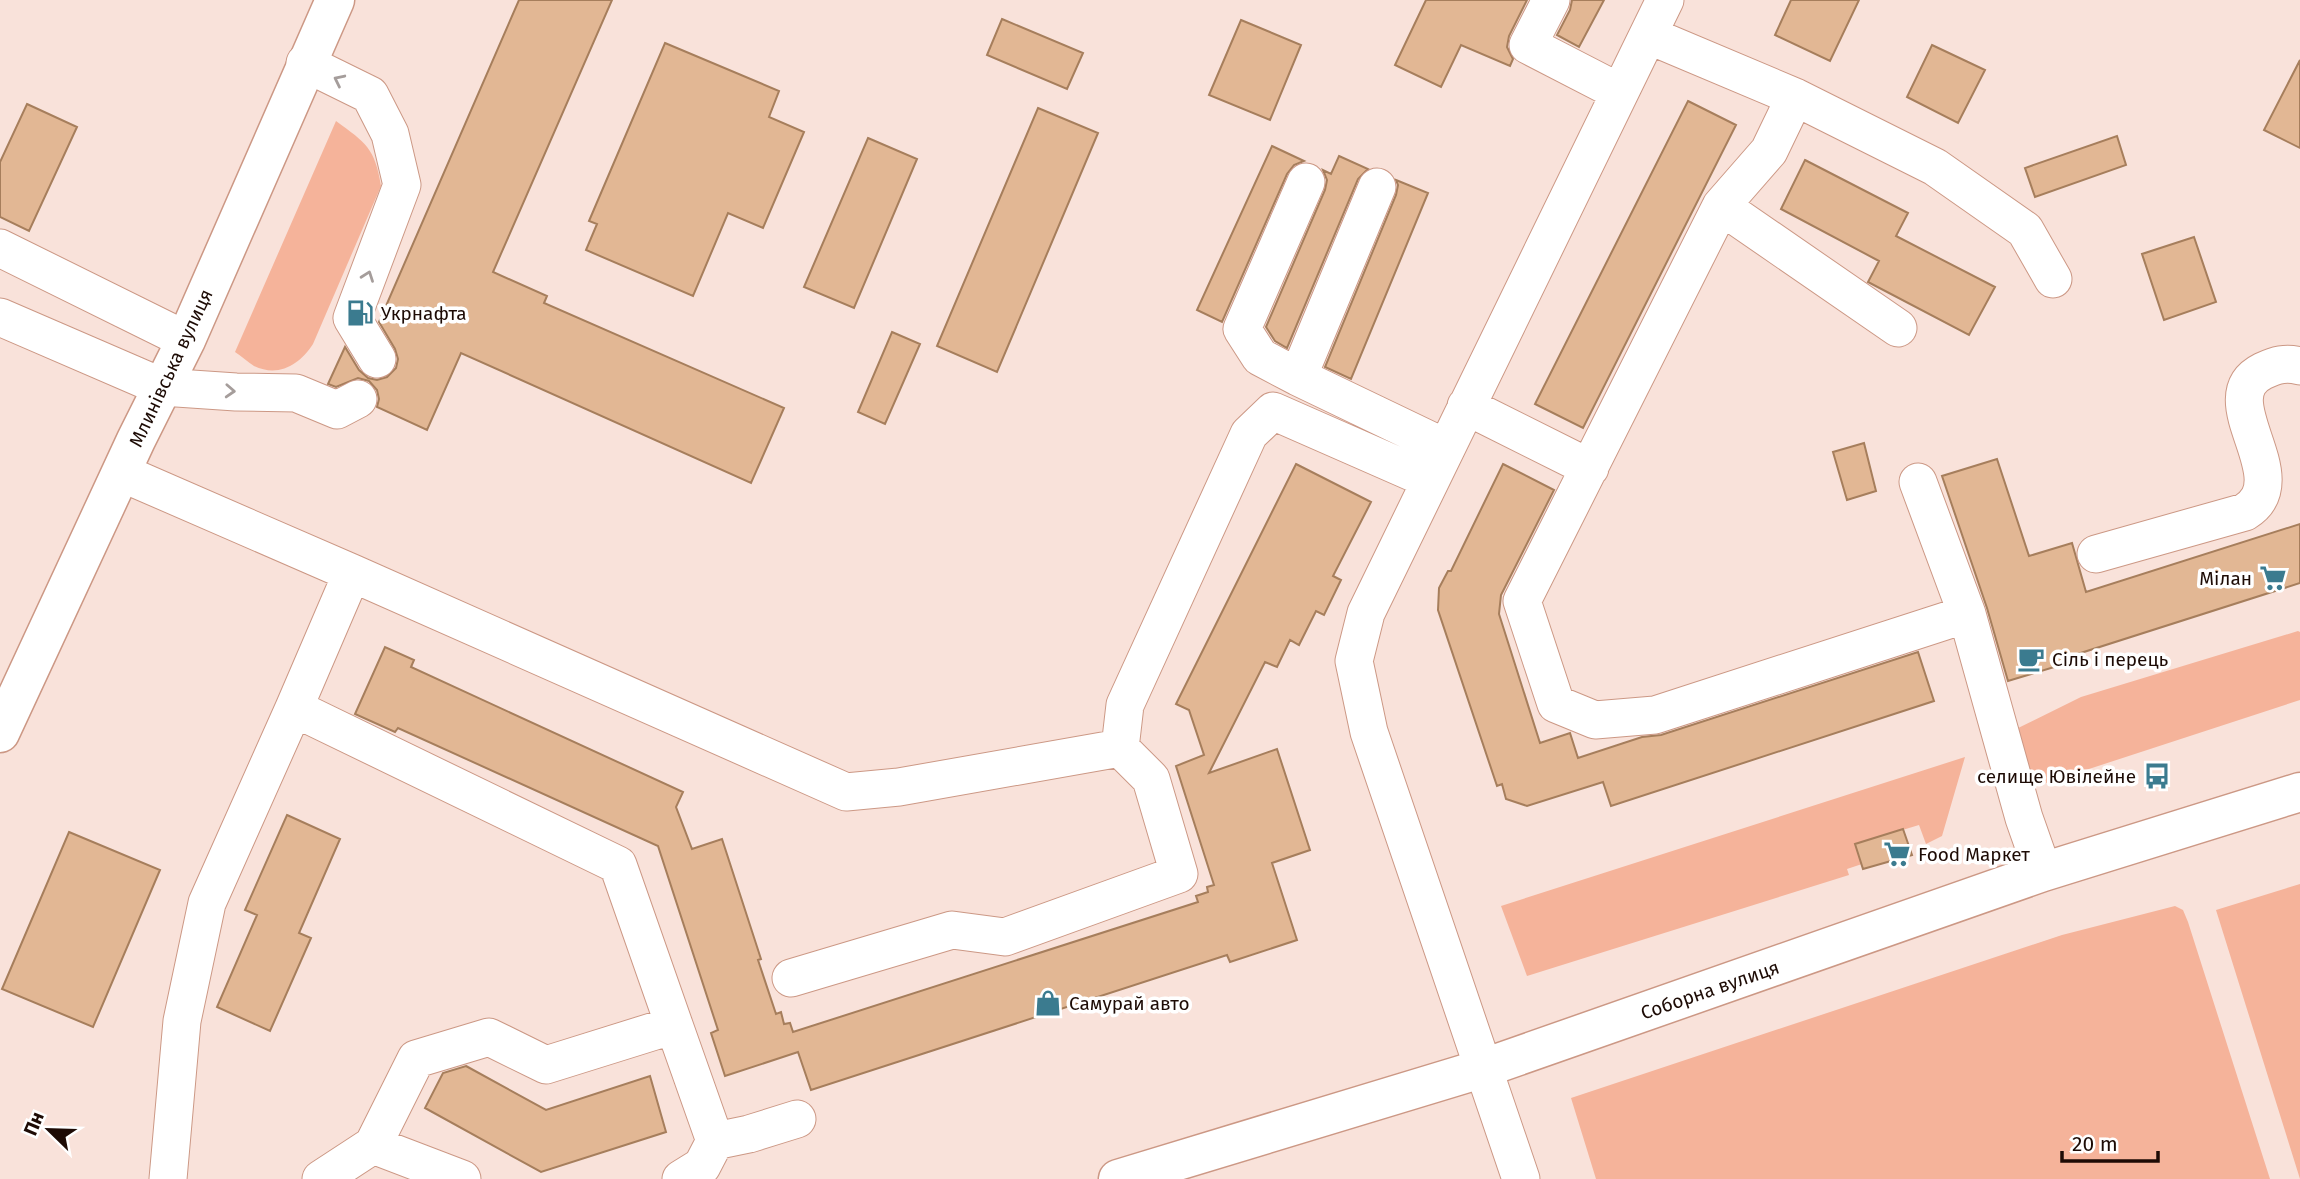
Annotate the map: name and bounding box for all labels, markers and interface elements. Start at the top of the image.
one-way arrow [334,74,346,88]
one-way arrow [360,270,374,282]
street label: Млинівська вулиця [124,285,218,451]
fuel station icon: Укрнафта [345,298,375,328]
place label: Укрнафта [381,302,467,325]
one-way arrow [225,384,236,399]
supermarket icon: Мілан [2258,563,2288,593]
place label: Мілан [2199,567,2252,590]
cafe icon: Сіль і перець [2016,644,2046,674]
place label: Сіль і перець [2052,648,2168,671]
bus stop icon: селище Ювілейне [2142,761,2172,791]
place label: селище Ювілейне [1977,765,2136,788]
supermarket icon: Food Маркет [1882,839,1912,869]
place label: Food Маркет [1918,843,2030,866]
street label: Соборна вулиця [1638,956,1782,1024]
shop icon: Самурай авто [1033,988,1063,1018]
place label: Самурай авто [1069,992,1190,1015]
north arrow [14,1095,84,1165]
text: Пн [19,1108,49,1139]
scale bar [2062,1120,2158,1164]
text: 20 m [2072,1131,2118,1157]

